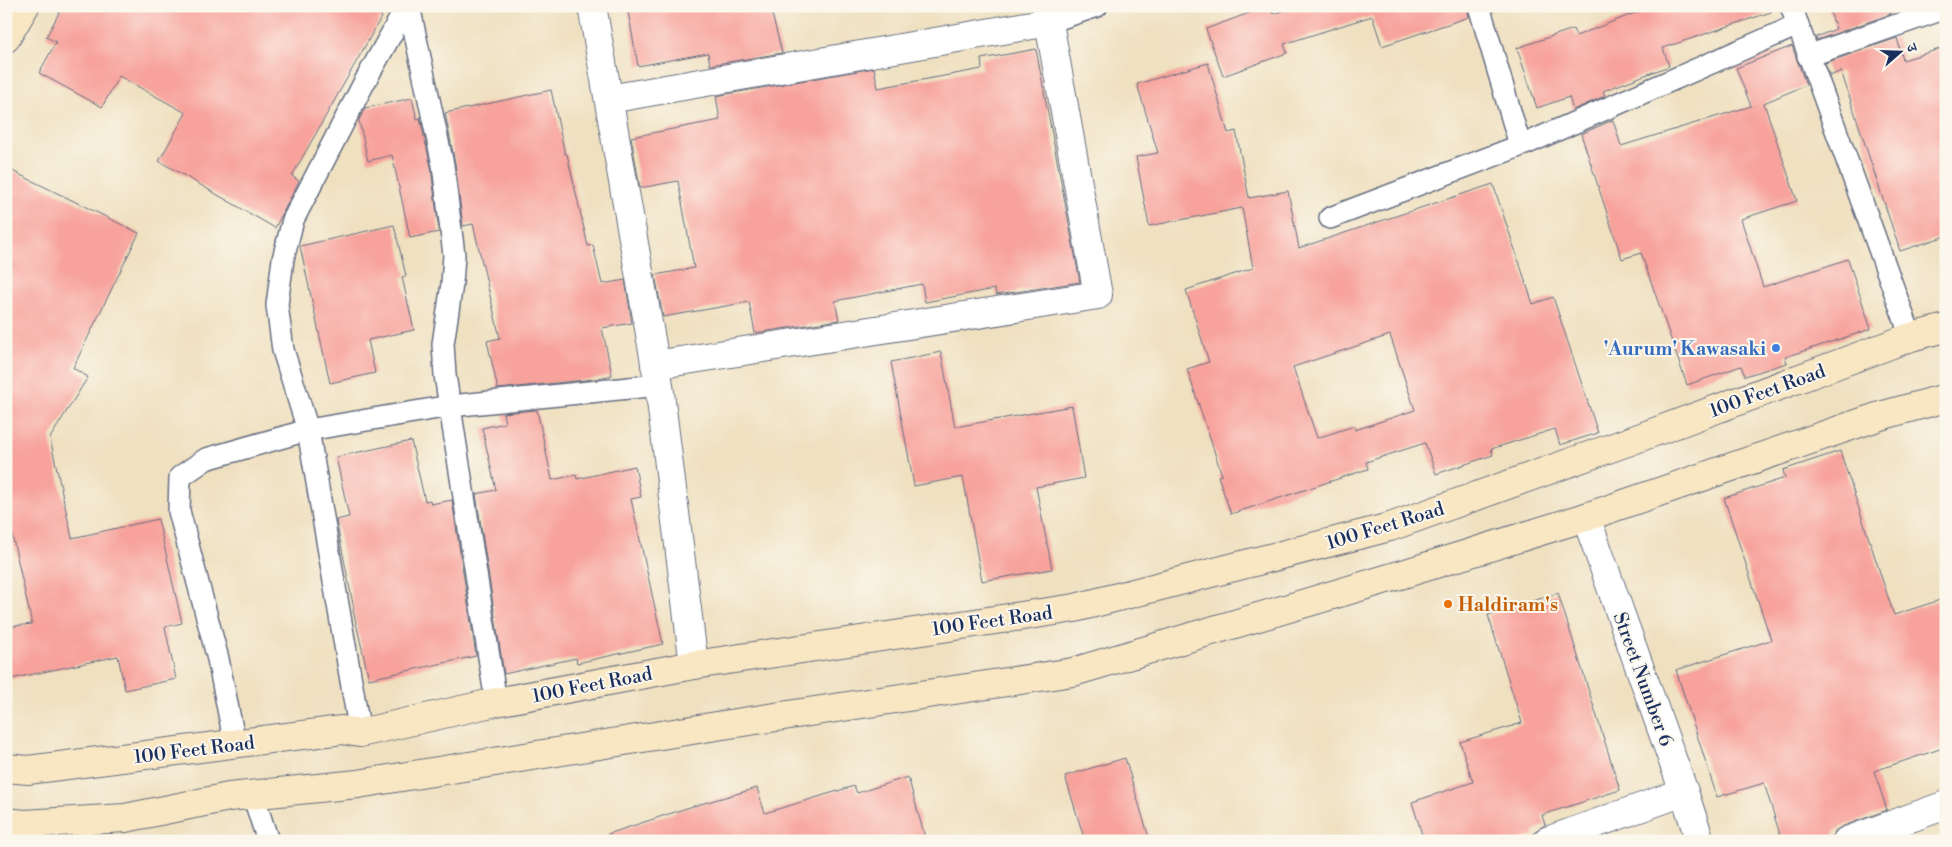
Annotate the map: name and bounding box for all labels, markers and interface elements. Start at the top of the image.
north arrow [1874,28,1924,78]
text: उ [1901,41,1921,55]
place label: 'Aurum' Kawasaki [1604,337,1766,361]
marker: 'Aurum' Kawasaki [1770,342,1782,354]
street label: 100 Feet Road [1706,359,1829,423]
street label: 100 Feet Road [1324,497,1447,555]
place label: Haldiram's [1458,593,1558,617]
marker: Haldiram's [1442,598,1454,610]
street label: 100 Feet Road [930,601,1054,641]
street label: Street Number 6 [1608,609,1678,750]
street label: 100 Feet Road [530,662,654,708]
street label: 100 Feet Road [132,731,256,769]

